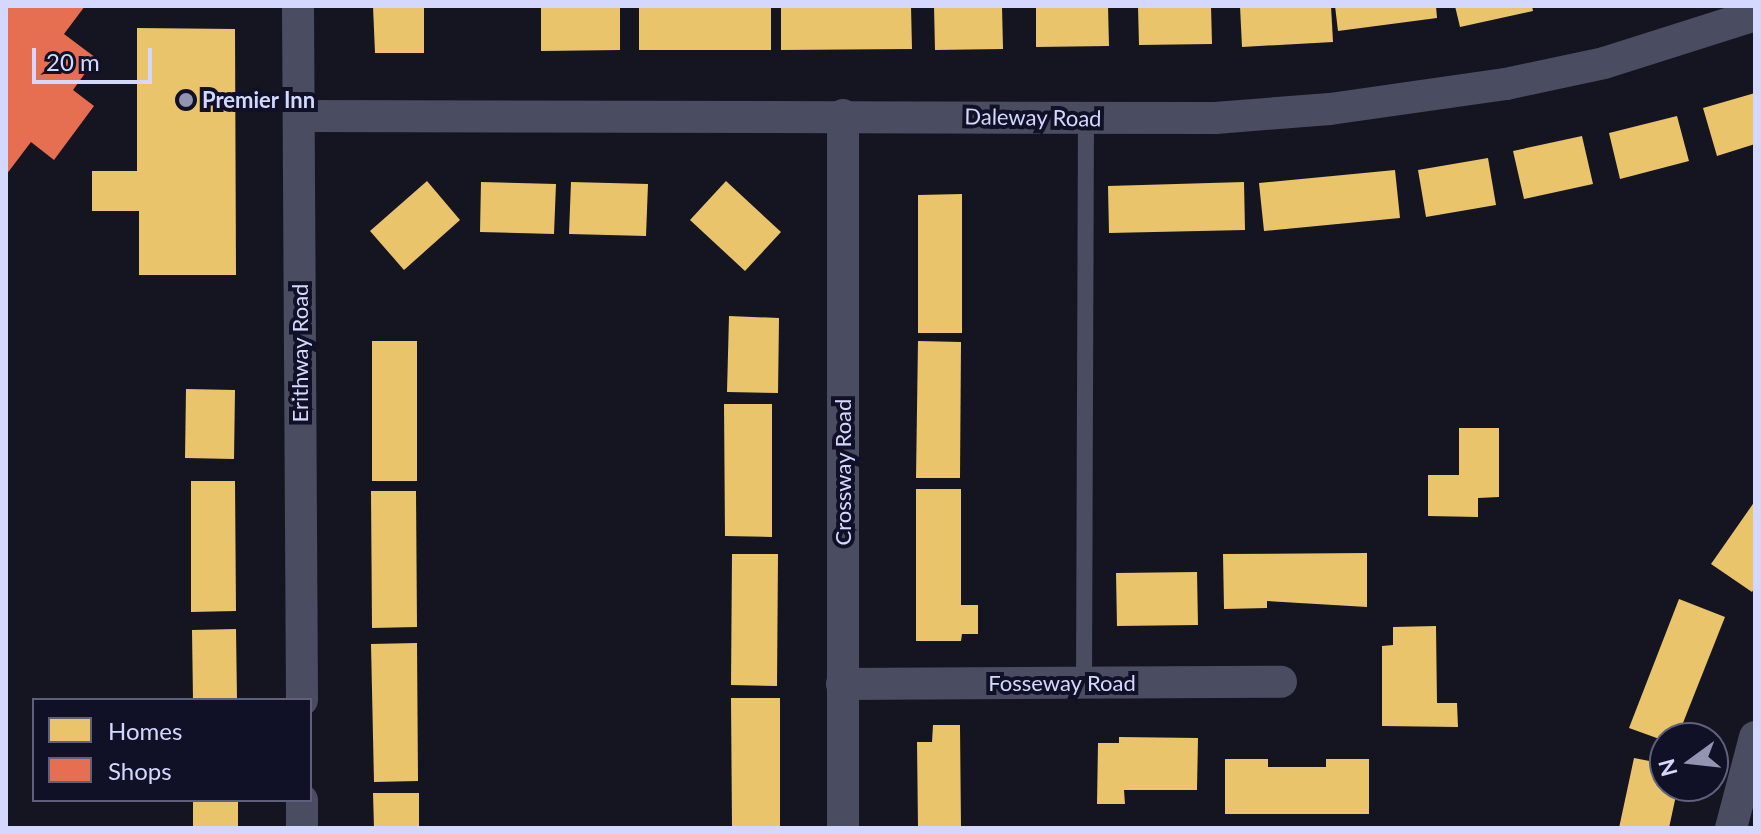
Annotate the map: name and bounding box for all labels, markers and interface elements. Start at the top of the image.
scale bar [36,32,156,82]
text: 20 m [46,47,100,76]
place label: Premier Inn [202,87,316,113]
marker: Premier Inn [177,91,195,109]
street label: Daleway Road [964,103,1102,131]
street label: Erithway Road [287,283,313,423]
street label: Crossway Road [830,398,856,546]
street label: Fosseway Road [988,670,1136,696]
legend [32,698,312,802]
text: Homes [108,716,182,745]
north arrow [1649,722,1729,802]
text: Shops [108,756,172,785]
text: N [1652,756,1683,780]

